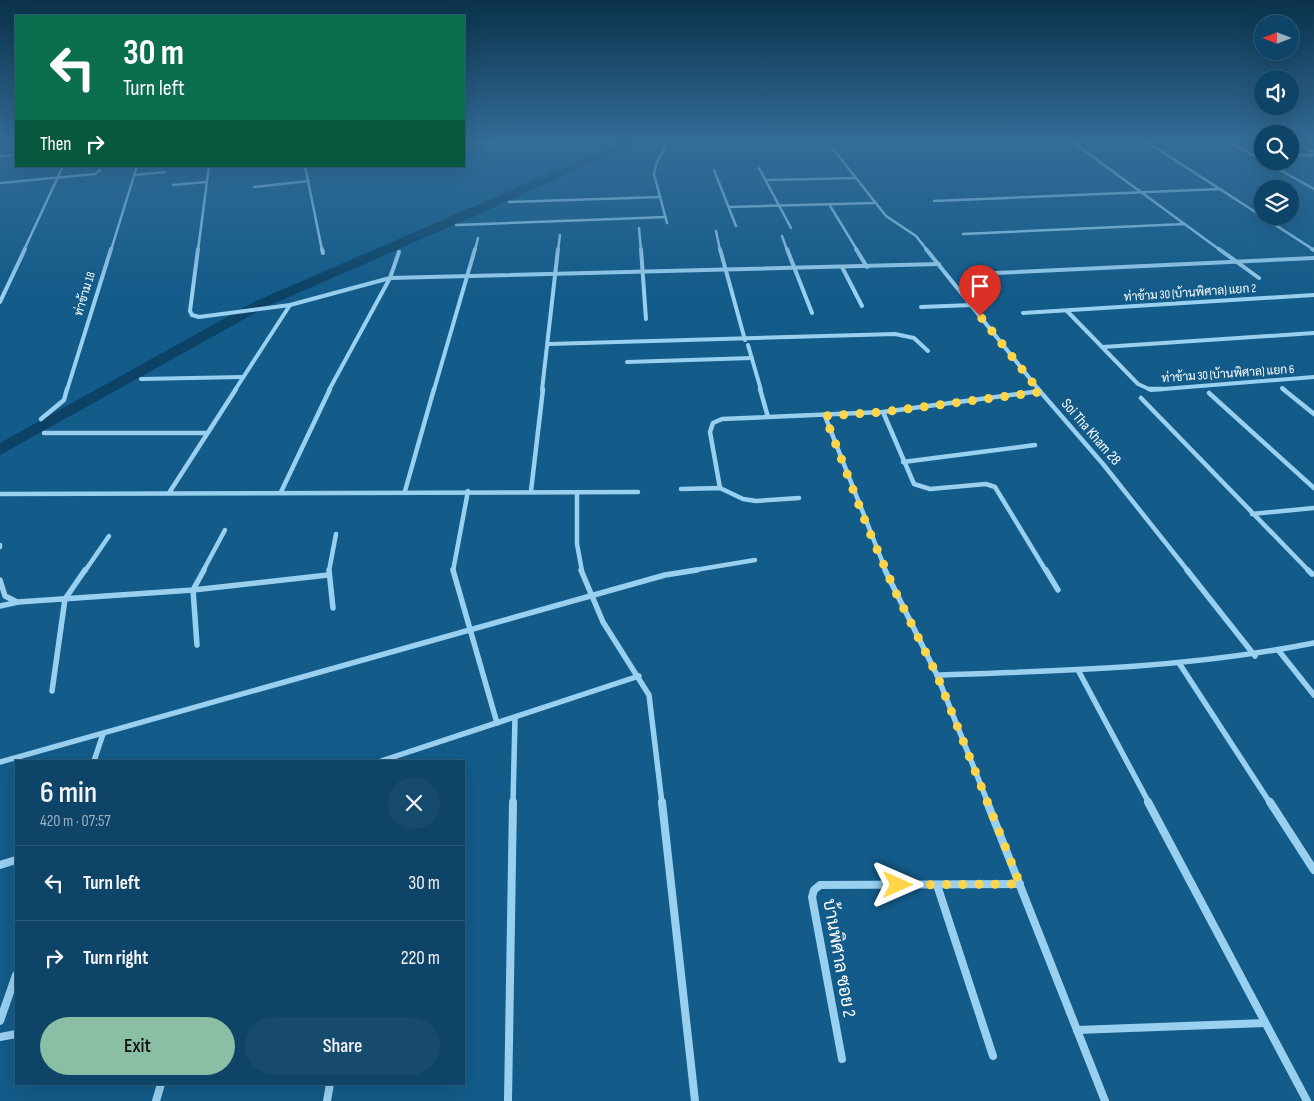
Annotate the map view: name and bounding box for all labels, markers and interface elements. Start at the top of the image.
north arrow [1254,15,1299,60]
map controls [1254,15,1299,225]
text: 30 m [123,32,184,75]
icon: left [40,35,105,100]
button: sound [1254,70,1299,115]
text: Turn left [123,75,185,102]
button: search [1254,125,1299,170]
icon: right [81,130,109,158]
text: Then [40,133,71,156]
button: layers [1254,180,1299,225]
pin [959,265,1001,316]
street label: ท่าข้าม 18 [71,270,99,318]
icon: arrive [966,272,994,300]
street label: ท่าข้าม 30 (บ้านพิศาล) แยก 2 [1123,281,1257,305]
street label: ท่าข้าม 30 (บ้านพิศาล) แยก 6 [1161,362,1295,386]
street label: Soi Tha Kham 28 [1057,395,1125,469]
text: 6 min [40,775,97,811]
button: close [388,777,440,829]
text: 420 m · 07:57 [40,812,111,831]
position arrow [871,858,923,910]
icon: left [40,869,68,897]
text: Turn left [83,872,140,895]
text: 30 m [408,872,440,895]
street label: บ้านพิศาล ซอย 2 [818,897,862,1019]
icon: right [40,944,68,972]
text: Turn right [83,947,148,970]
text: 220 m [401,947,440,970]
button: Exit [40,1017,235,1075]
button: Share [245,1017,440,1075]

